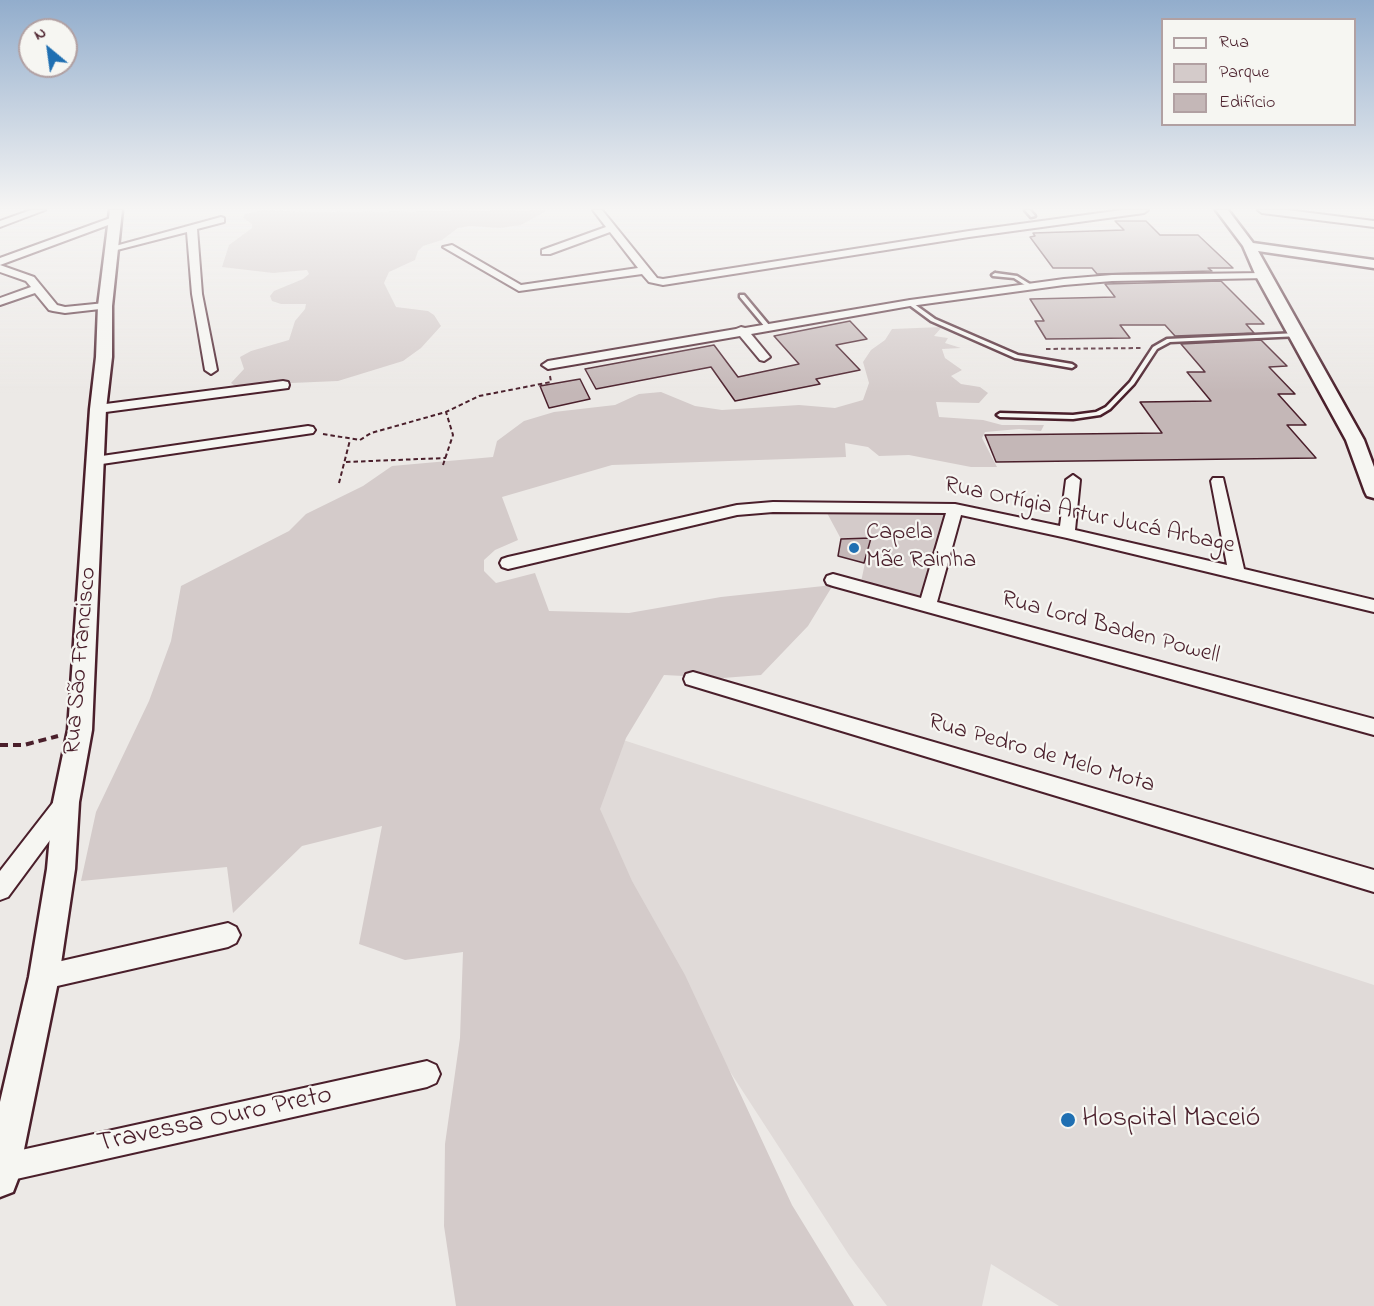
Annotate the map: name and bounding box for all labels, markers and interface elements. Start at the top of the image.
north arrow [18,18,78,78]
legend [1161,18,1356,126]
text: N [30,21,51,47]
text: Rua [1219,30,1249,56]
text: Parque [1219,60,1269,86]
text: Edifício [1219,90,1275,116]
street label: Rua Ortígia Artur Jucá Arbage [941,472,1237,562]
place label: Capela Mãe Rainha [866,520,976,576]
marker: Capela Mãe Rainha [847,541,861,555]
street label: Rua São Francisco [59,566,105,756]
street label: Rua Lord Baden Powell [998,586,1222,672]
street label: Rua Pedro de Melo Mota [924,709,1158,801]
street label: Travessa Ouro Preto [95,1080,335,1162]
place label: Hospital Maceió [1082,1103,1260,1137]
marker: Hospital Maceió [1059,1111,1077,1129]

